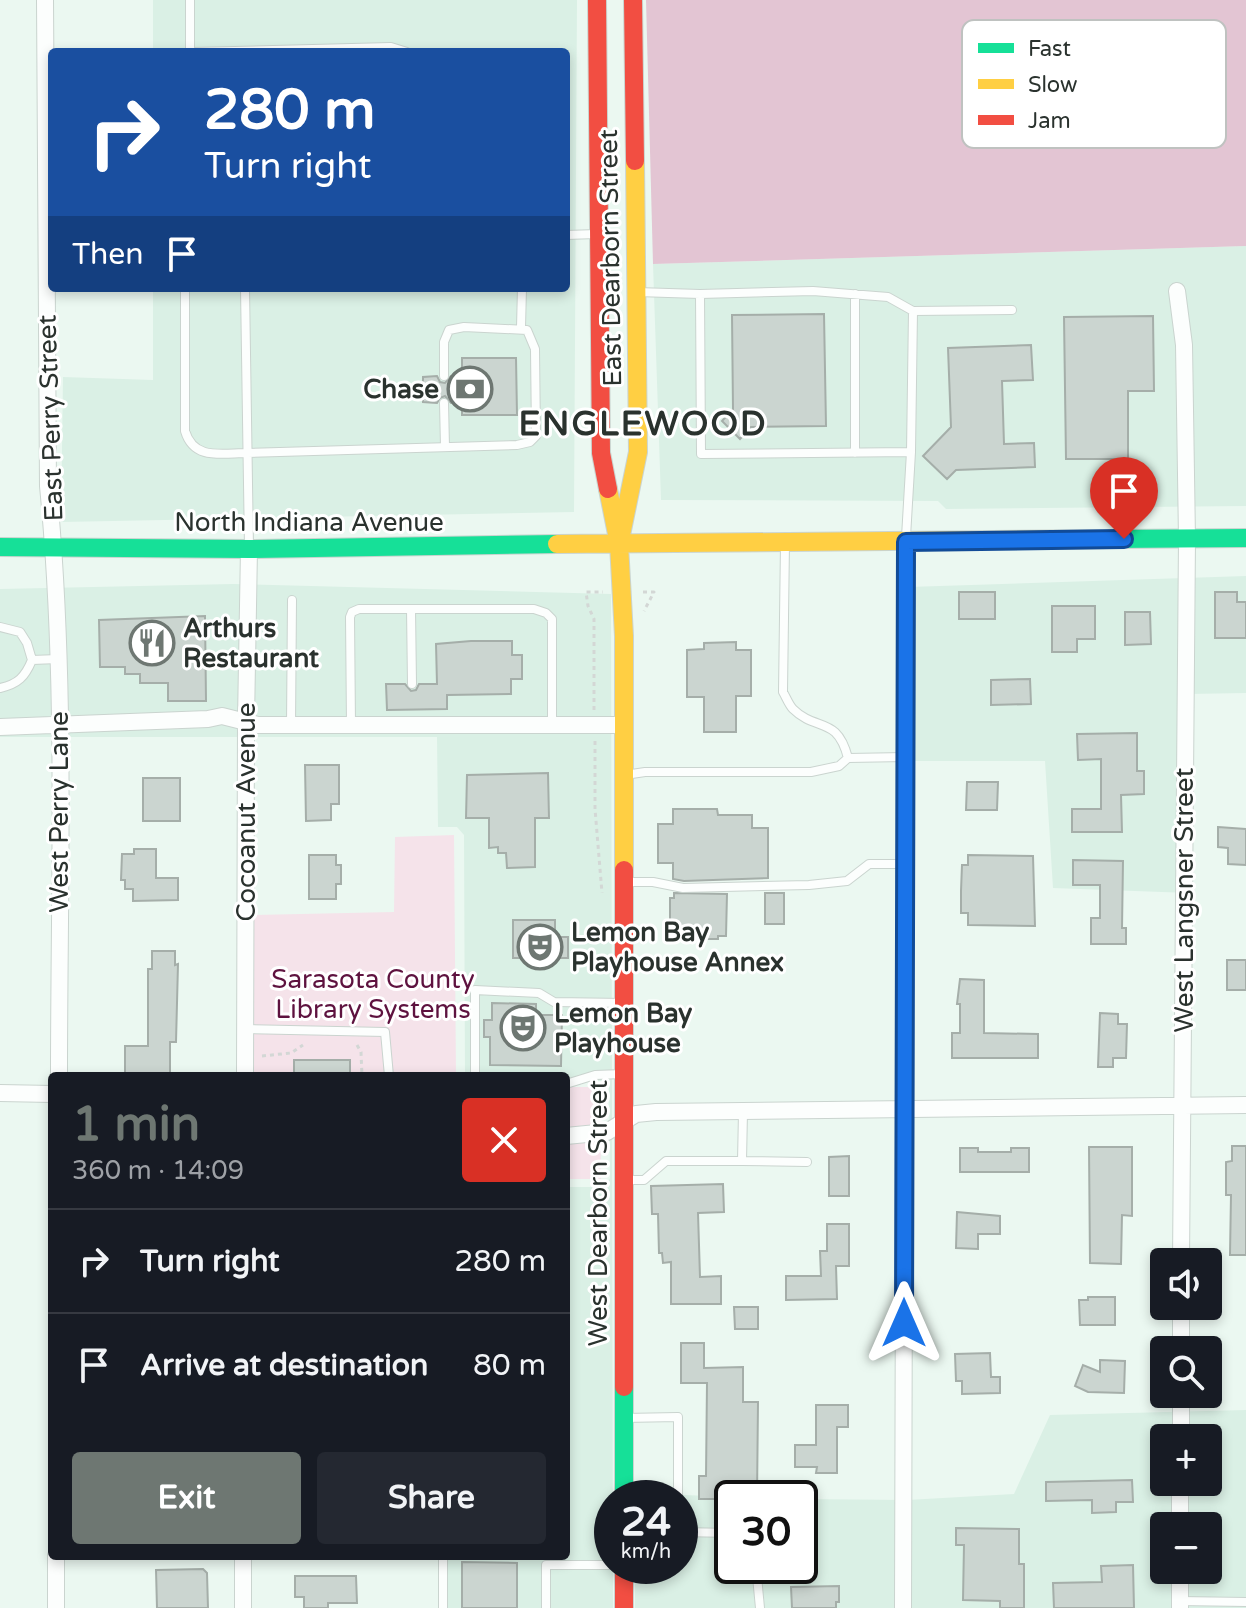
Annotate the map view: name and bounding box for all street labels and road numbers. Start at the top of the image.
street label: East Dearborn Street [593,129,628,387]
street label: East Perry Street [31,314,70,522]
street label: North Indiana Avenue [174,507,444,538]
street label: Cocoanut Avenue [231,703,262,921]
street label: West Perry Lane [44,711,75,913]
street label: West Langsner Street [1169,768,1200,1032]
street label: West Dearborn Street [583,1080,614,1346]

